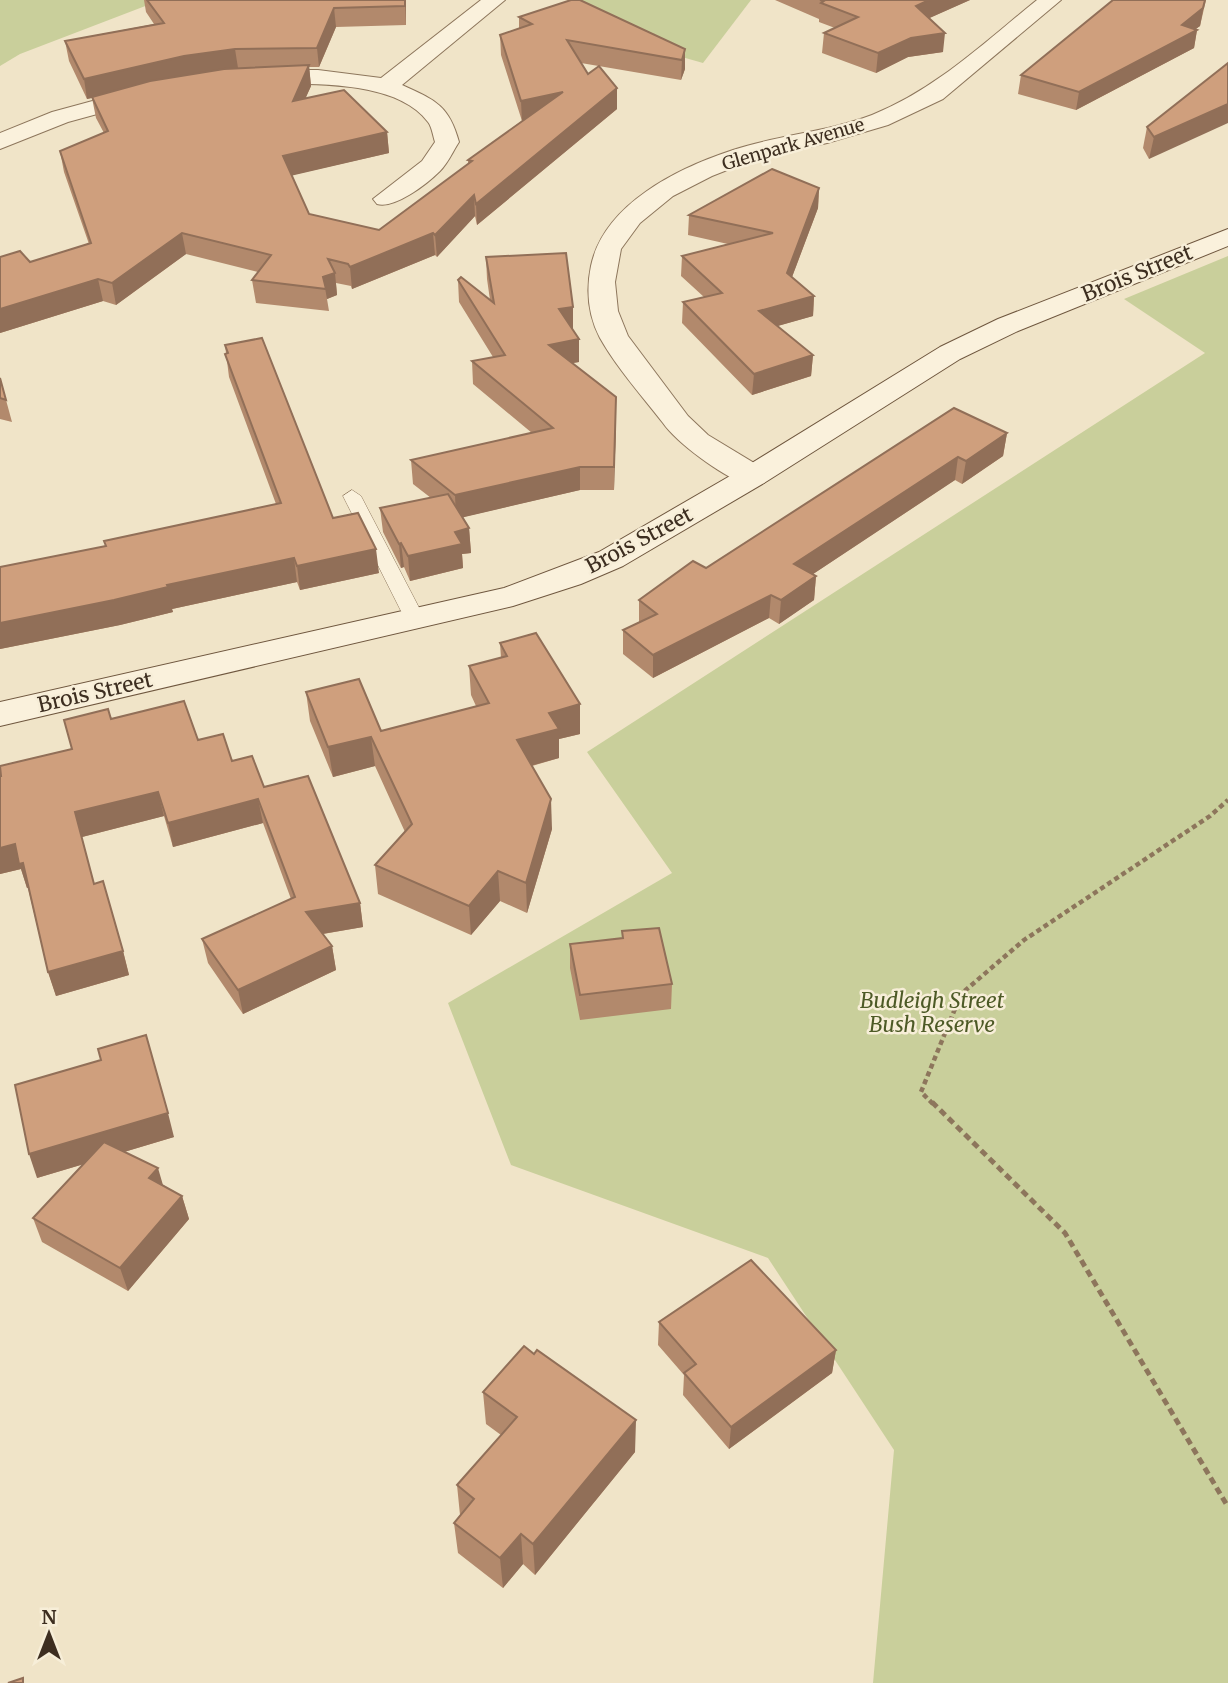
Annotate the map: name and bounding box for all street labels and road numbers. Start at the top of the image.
street label: Glenpark Avenue [719,113,867,175]
street label: Brois Street [1078,239,1196,307]
street label: Brois Street [581,501,697,579]
street label: Brois Street [35,666,155,718]

